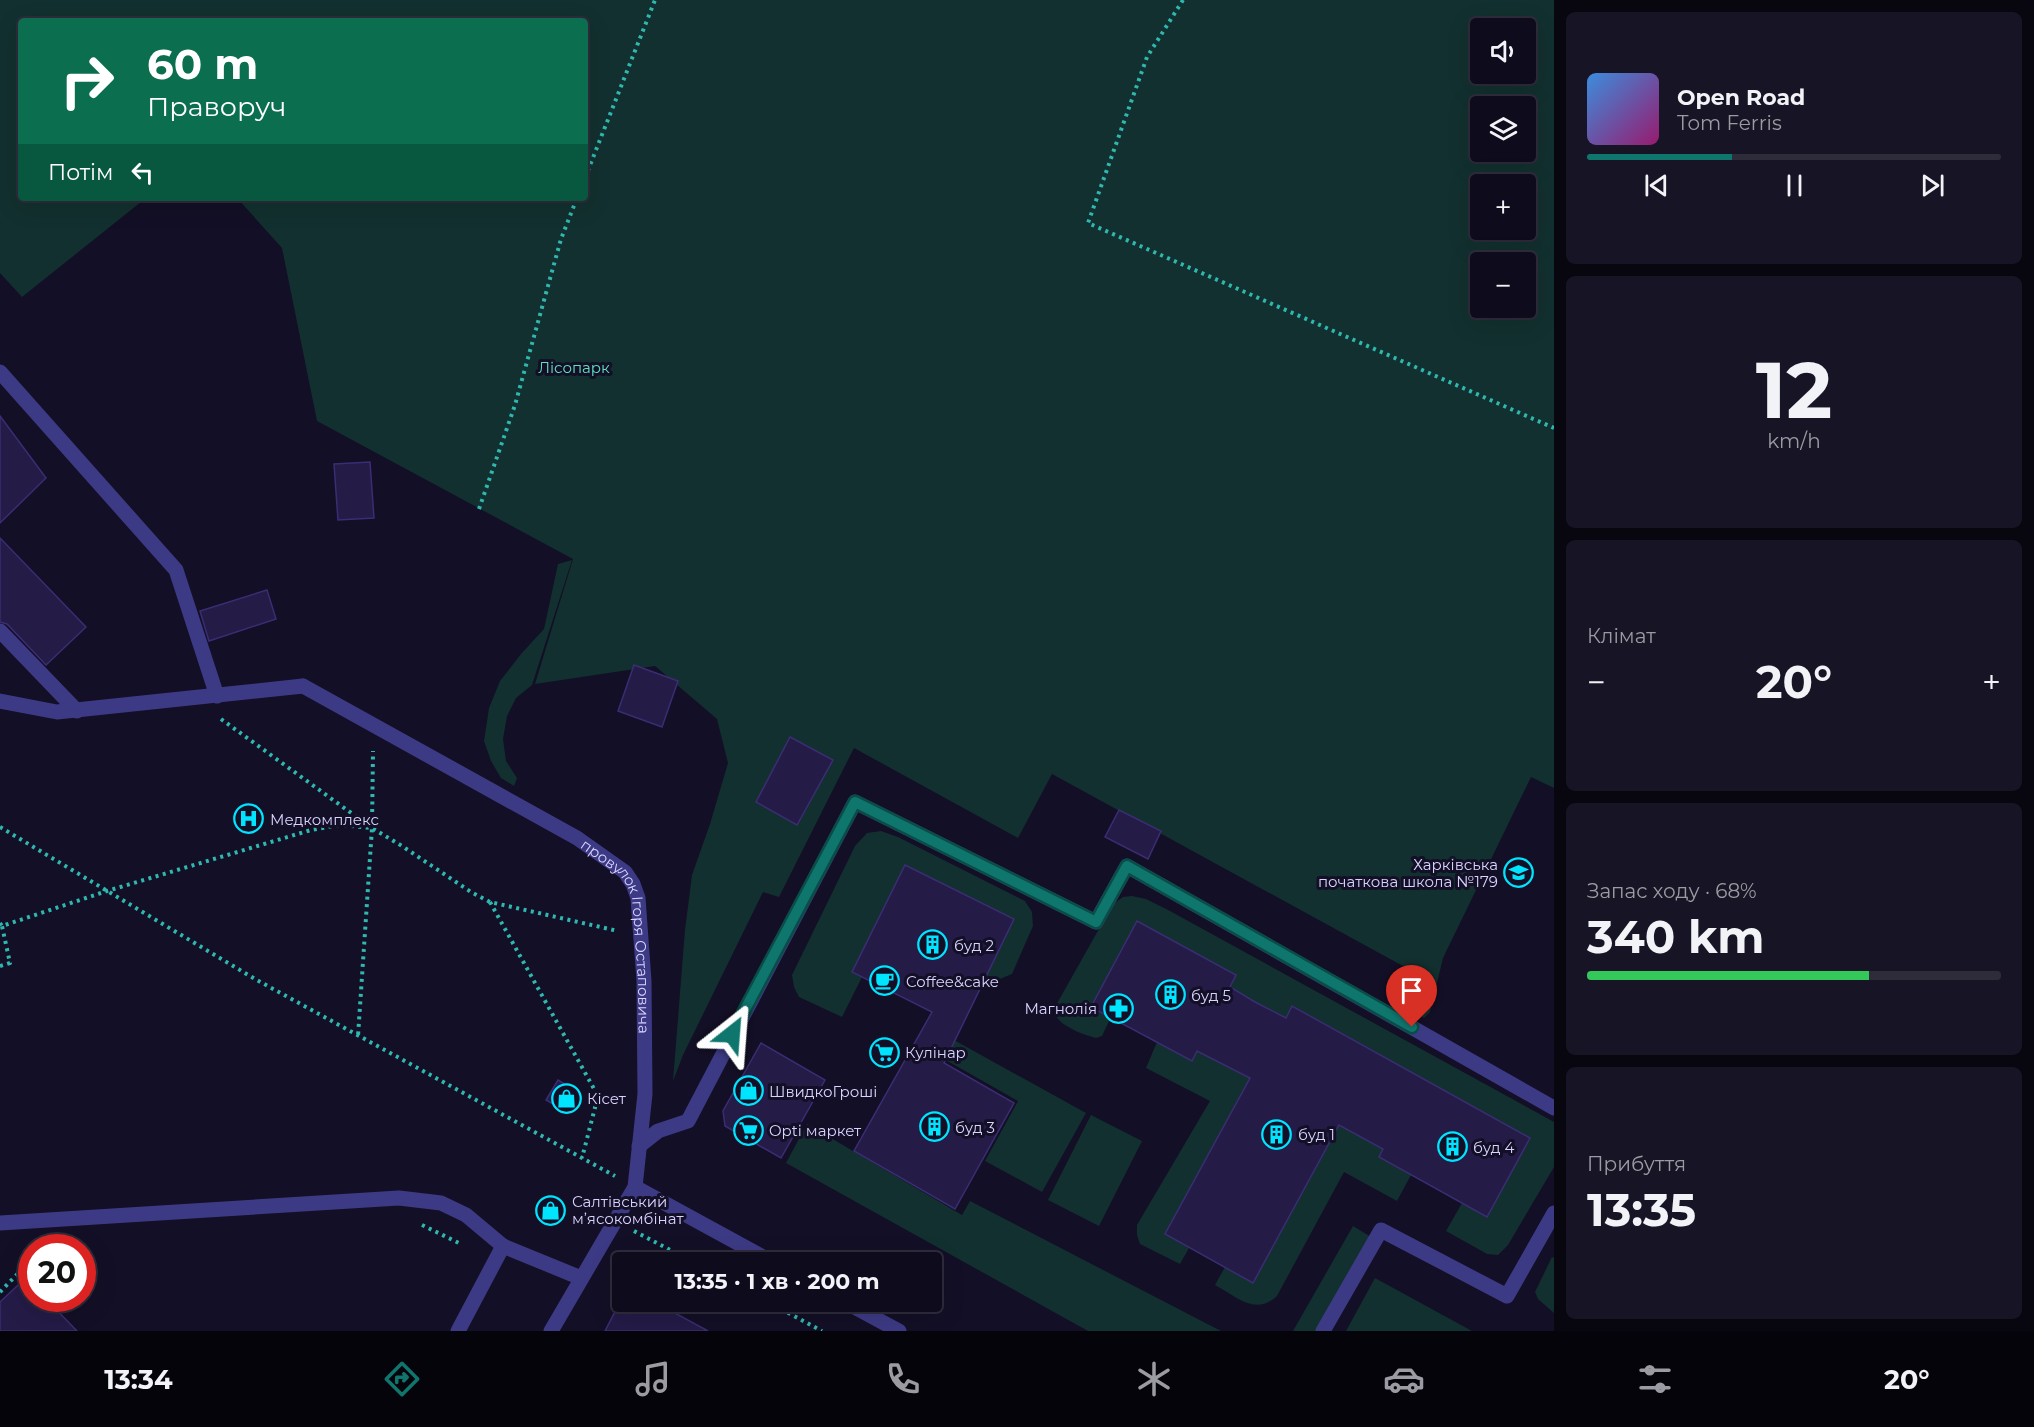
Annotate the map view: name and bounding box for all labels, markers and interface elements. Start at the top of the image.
map controls [1470,18,1536,318]
button: sound [1470,18,1536,84]
text: 60 m [147,38,258,90]
icon: right [48,42,126,120]
text: Open Road [1677,84,1805,111]
text: Праворуч [147,90,286,123]
button: layers [1470,96,1536,162]
text: Tom Ferris [1677,111,1782,135]
icon: left [126,156,159,189]
text: Потім [48,159,114,186]
icon: previous [1640,169,1673,202]
icon: pause [1778,169,1811,202]
icon: next [1916,169,1949,202]
button: + [1470,174,1536,240]
button: − [1470,252,1536,318]
text: 12 [1756,342,1832,438]
park label: Лісопарк [538,358,610,377]
text: km/h [1767,429,1821,453]
text: Клімат [1587,624,1656,648]
text: 20° [1756,654,1832,709]
text: − [1587,662,1606,702]
text: + [1982,662,2001,702]
hospital icon: Медкомплекс [233,803,265,835]
place label: Медкомплекс [270,810,379,829]
street label: провулок Ігоря Остаповича [577,834,654,1034]
place label: Харківська початкова школа №179 [1318,855,1498,891]
school or university icon: Харківська початкова школа №179 [1503,857,1535,889]
text: Запас ходу · 68% [1587,879,1757,903]
text: 340 km [1587,909,1764,964]
building icon: буд 2 [917,929,949,961]
place label: буд 2 [954,936,994,955]
cafe icon: Coffee&cake [869,965,901,997]
pin [1386,965,1437,1027]
place label: Coffee&cake [906,972,999,991]
icon: arrive [1395,974,1428,1007]
building icon: буд 5 [1154,979,1186,1011]
place label: буд 5 [1191,986,1231,1005]
pharmacy icon: Магнолія [1102,992,1134,1024]
place label: Магнолія [1024,999,1097,1018]
position arrow [700,1002,764,1066]
supermarket icon: Кулінар [868,1036,900,1068]
place label: Кулінар [905,1043,966,1062]
shop icon: ШвидкоГроші [732,1075,764,1107]
shop icon: Кісет [550,1082,582,1114]
place label: ШвидкоГроші [769,1082,877,1101]
place label: Кісет [587,1089,627,1108]
building icon: буд 3 [918,1111,950,1143]
supermarket icon: Opti маркет [732,1114,764,1146]
place label: буд 3 [955,1118,995,1137]
building icon: буд 1 [1261,1118,1293,1150]
place label: Opti маркет [769,1121,862,1140]
place label: буд 1 [1298,1125,1335,1144]
building icon: буд 4 [1436,1131,1468,1163]
place label: буд 4 [1473,1138,1514,1157]
text: Прибуття [1587,1152,1686,1176]
text: 13:35 [1587,1182,1696,1237]
place label: Салтівський мʼясокомбінат [572,1192,684,1228]
shop icon: Салтівський мʼясокомбінат [535,1194,567,1226]
speed limit sign: 20 [18,1234,96,1312]
text: 13:35 · 1 хв · 200 m [674,1268,880,1295]
icon: directions [381,1358,423,1400]
icon: music [632,1358,674,1400]
icon: phone [882,1358,924,1400]
icon: climate [1133,1358,1175,1400]
icon: car [1383,1358,1425,1400]
icon: filters [1634,1358,1676,1400]
text: 13:34 [104,1363,172,1396]
text: 20° [1884,1363,1930,1396]

